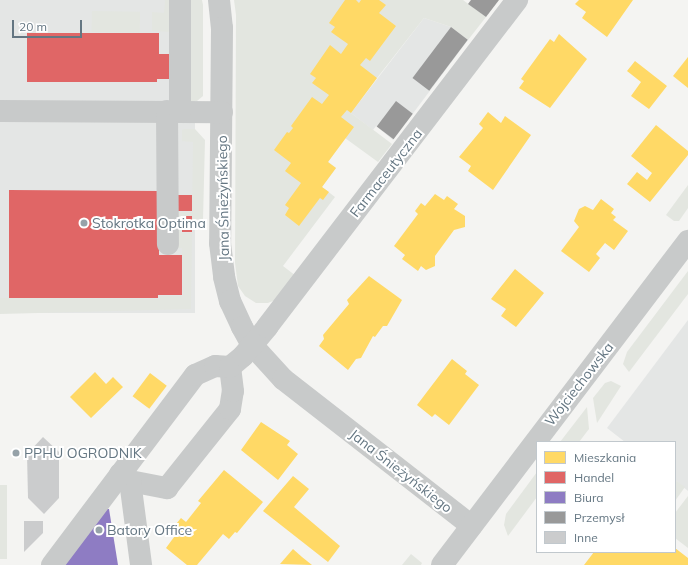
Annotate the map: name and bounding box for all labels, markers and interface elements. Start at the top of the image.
scale bar [14,12,84,38]
text: 20 m [19,19,47,34]
street label: Farmaceutyczna [346,126,426,220]
street label: Jana Śnieżyńskiego [214,135,232,261]
place label: Stokrotka Optima [92,215,206,231]
marker: Stokrotka Optima [79,218,89,228]
street label: Wojciechowska [541,339,617,429]
street label: Jana Śnieżyńskiego [346,426,456,516]
legend [536,441,676,553]
place label: PPHU OGRODNIK [24,445,142,461]
marker: PPHU OGRODNIK [11,448,21,458]
text: Mieszkania [574,450,636,465]
text: Handel [574,470,614,485]
text: Biura [574,490,603,505]
text: Przemysł [574,510,624,525]
place label: Batory Office [107,522,192,538]
marker: Batory Office [94,525,104,535]
text: Inne [574,530,598,545]

